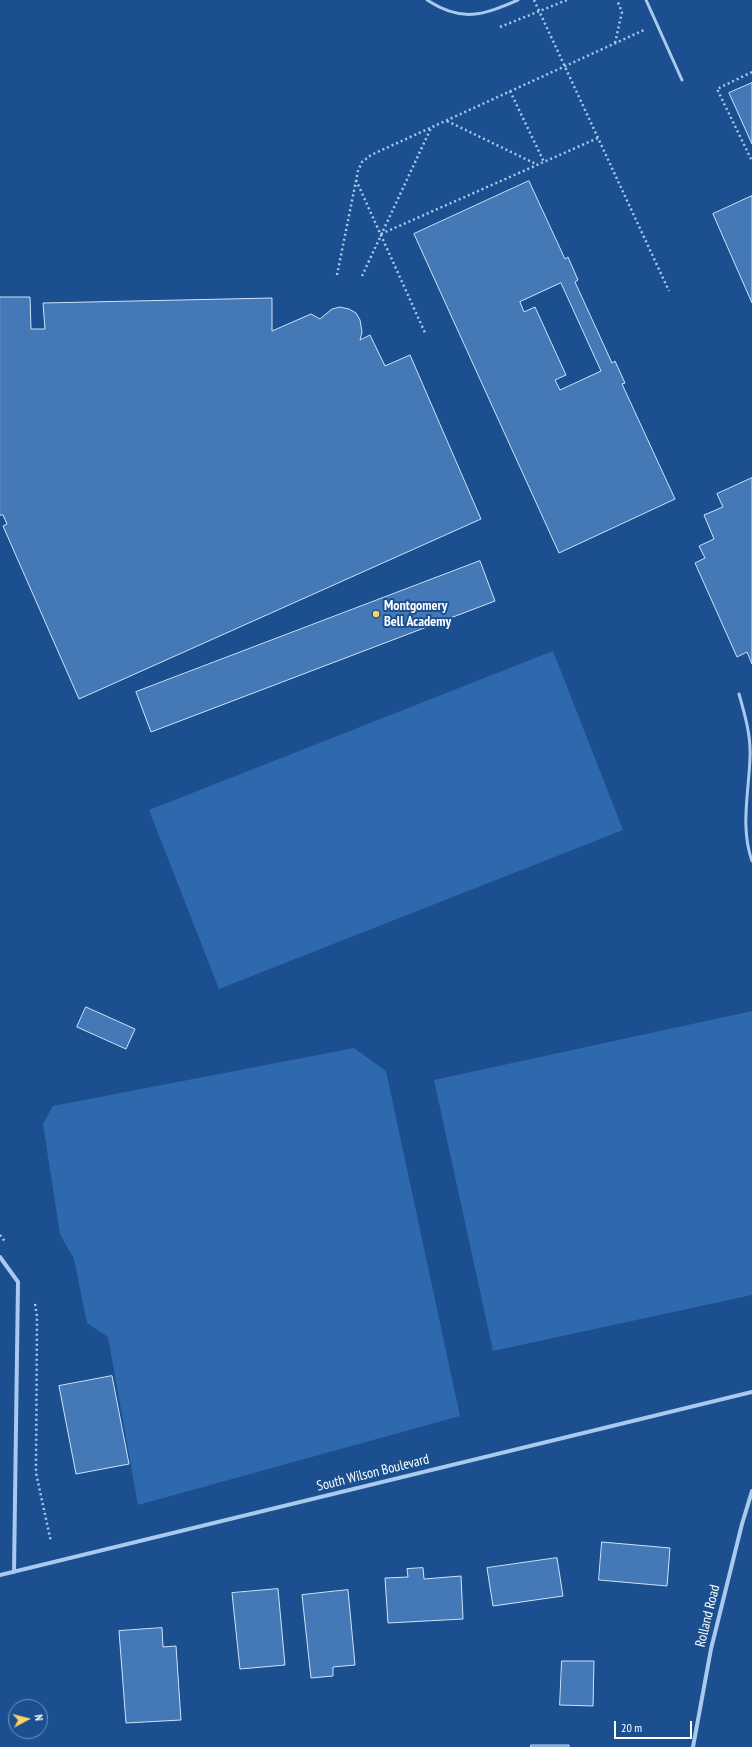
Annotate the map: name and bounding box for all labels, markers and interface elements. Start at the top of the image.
place label: Montgomery Bell Academy [384,598,451,630]
marker: Montgomery Bell Academy [371,609,381,619]
street label: South Wilson Boulevard [315,1451,431,1495]
street label: Rolland Road [692,1583,724,1649]
north arrow [8,1699,48,1739]
scale bar [616,1713,694,1739]
text: N [32,1714,46,1721]
text: 20 m [621,1720,642,1735]

